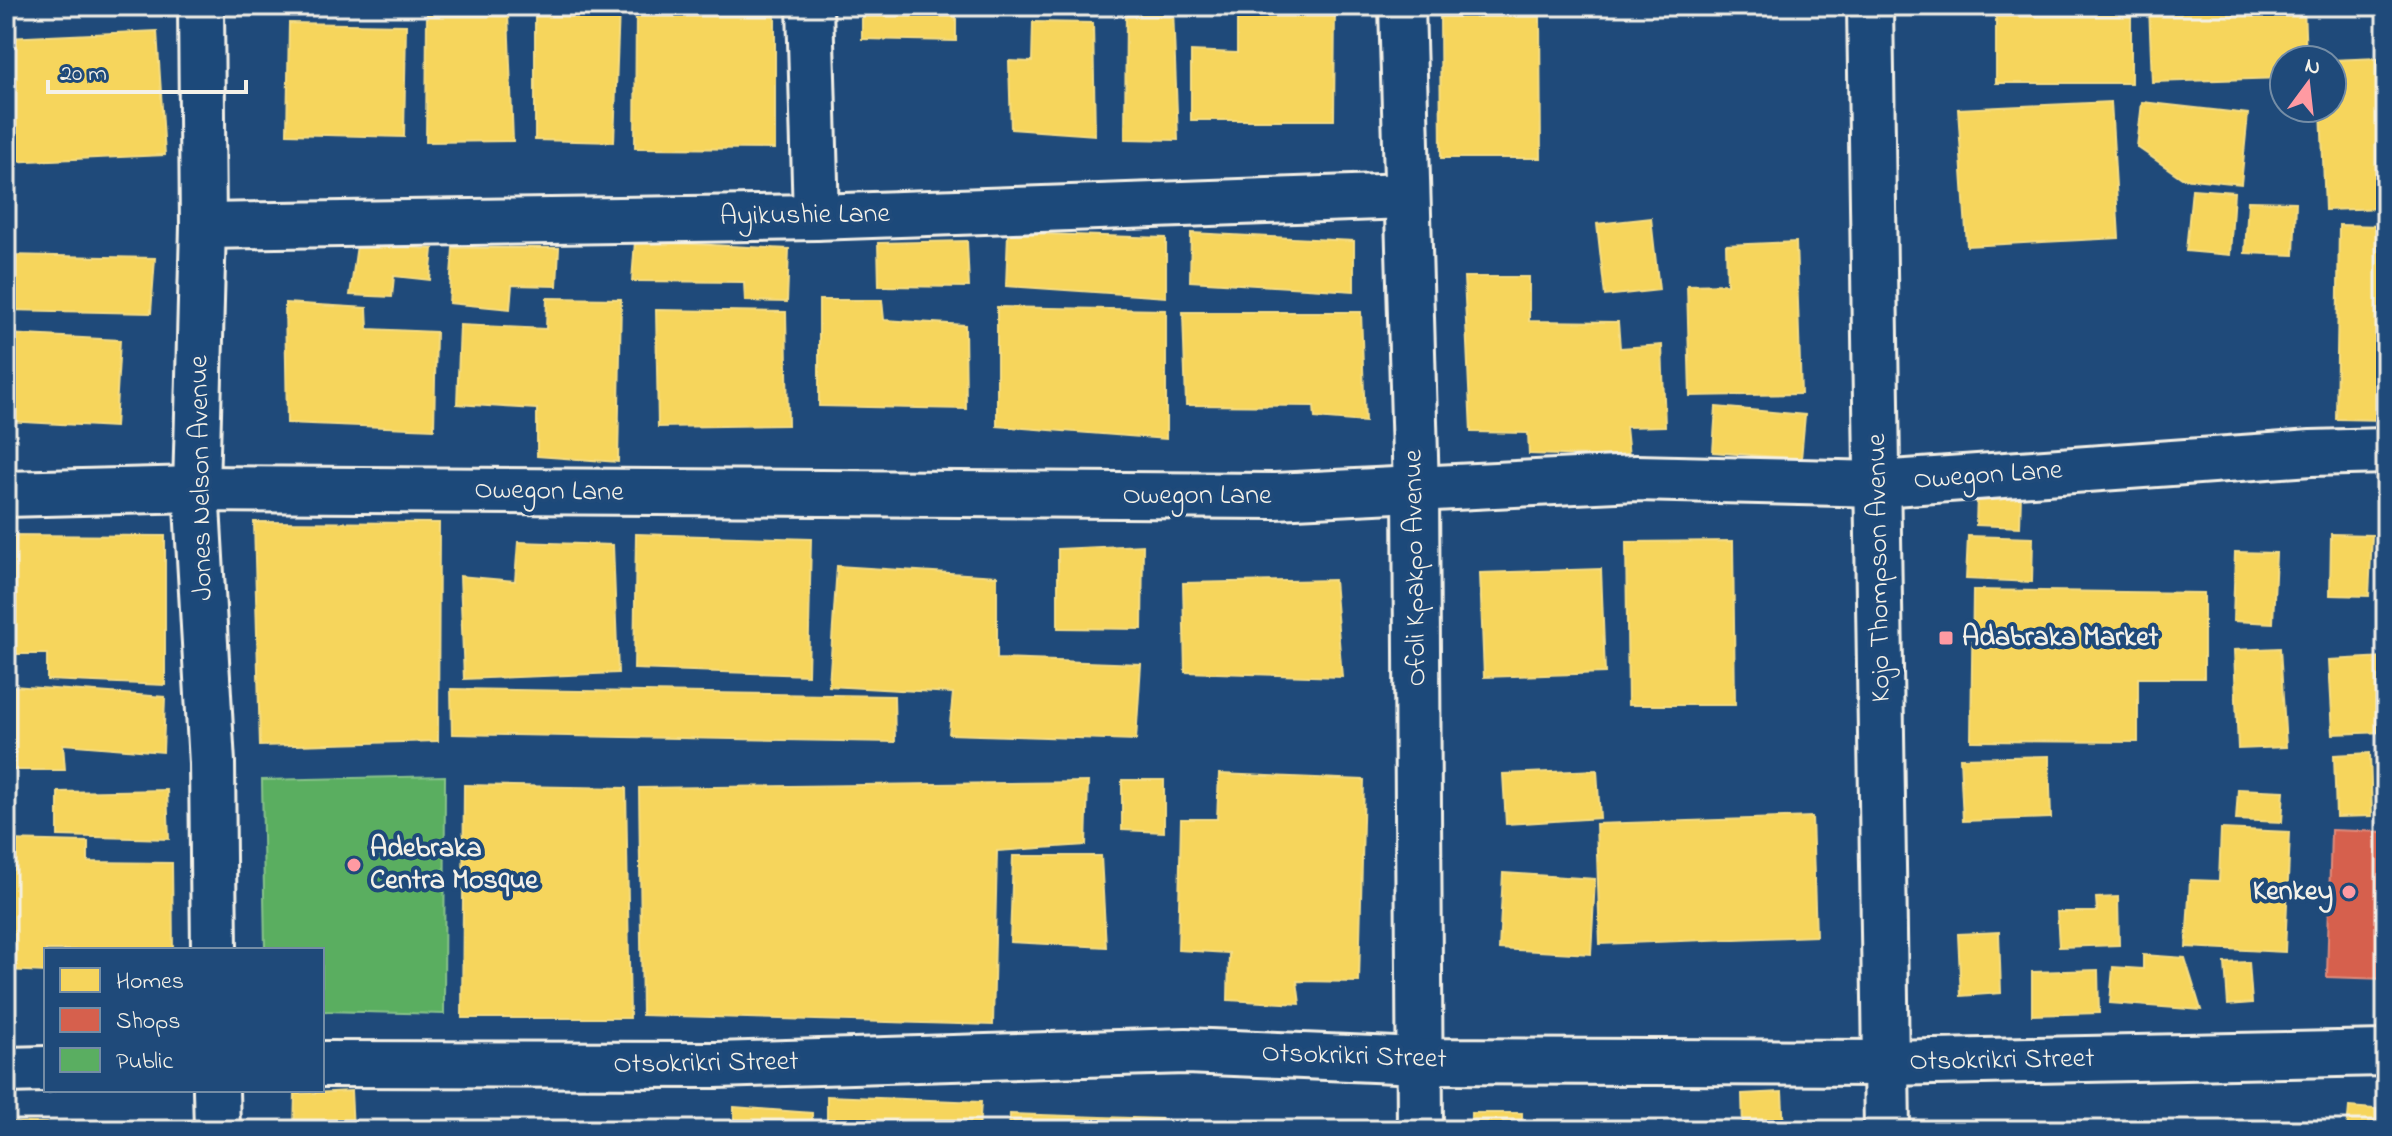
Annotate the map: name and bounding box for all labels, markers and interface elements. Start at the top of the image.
scale bar [48,44,246,94]
north arrow [2268,44,2348,124]
text: N [2301,50,2324,85]
text: 20 m [60,57,107,92]
street label: Ayikushie Lane [720,194,891,238]
street label: Jones Nelson Avenue [179,355,225,601]
street label: Kojo Thompson Avenue [1857,433,1903,703]
street label: Ofoli Kpakpo Avenue [1393,449,1439,687]
street label: Owegon Lane [1912,450,2064,502]
street label: Owegon Lane [474,470,624,514]
street label: Owegon Lane [1122,476,1272,517]
place label: Adabraka Market [1962,618,2159,659]
marker: Adabraka Market [1937,629,1955,647]
place label: Adebraka Centra Mosque [370,829,539,902]
marker: Adebraka Centra Mosque [345,856,363,874]
place label: Kenkey [2253,872,2333,913]
marker: Kenkey [2340,883,2358,901]
legend [44,948,324,1092]
text: Homes [116,965,184,1000]
text: Shops [116,1005,181,1040]
street label: Otsokrikri Street [1261,1033,1447,1081]
street label: Otsokrikri Street [1909,1039,2095,1083]
street label: Otsokrikri Street [613,1042,799,1086]
text: Public [116,1045,173,1080]

